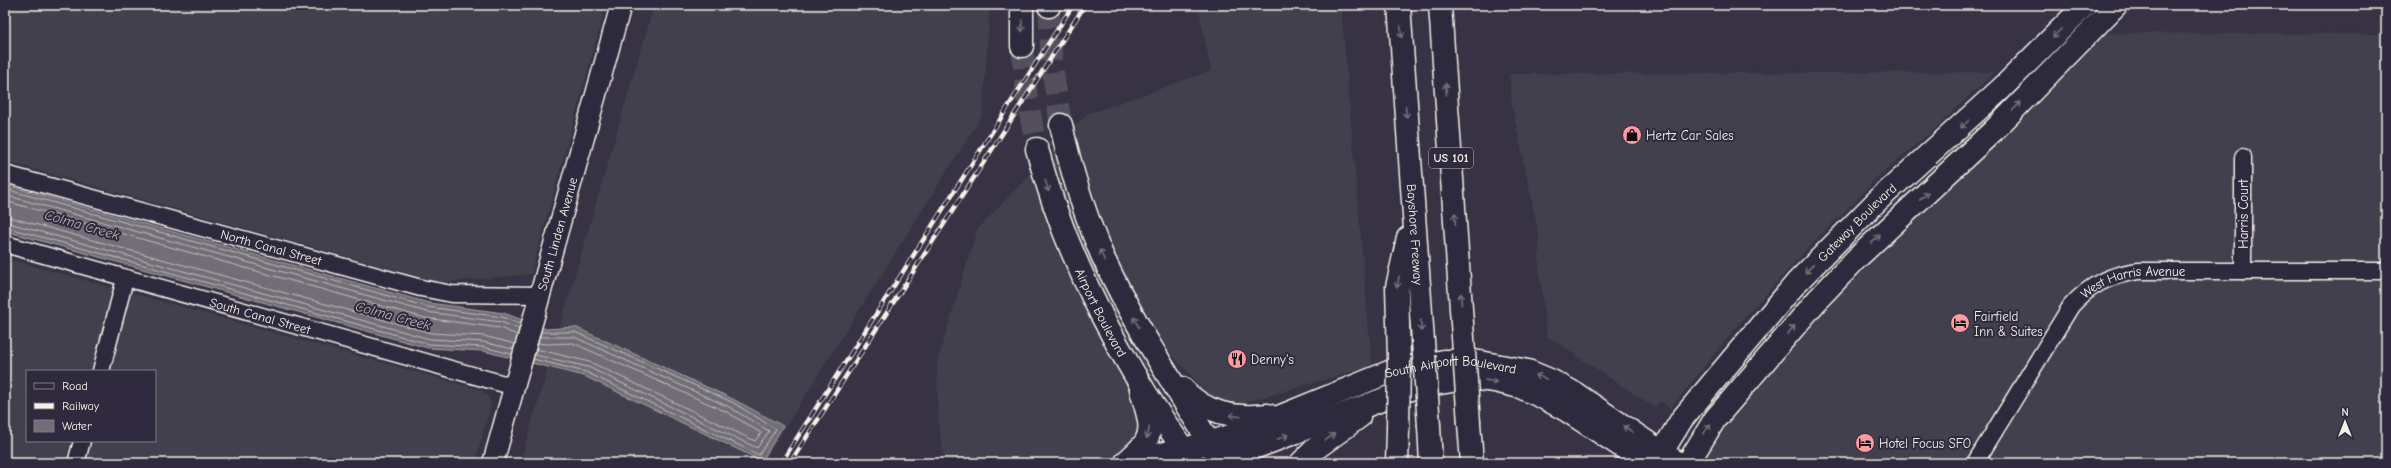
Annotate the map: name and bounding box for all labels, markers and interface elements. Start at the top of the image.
one-way arrow [1018,19,1026,32]
one-way arrow [1397,25,1404,38]
one-way arrow [2052,28,2062,38]
one-way arrow [1443,83,1450,96]
one-way arrow [2013,101,2022,111]
one-way arrow [1403,105,1410,118]
one-way arrow [1960,119,1970,128]
shop icon: Hertz Car Sales [1621,124,1643,146]
place label: Hertz Car Sales [1646,128,1734,143]
road number: US 101 [1429,148,1473,168]
street label: South Linden Avenue [534,175,580,292]
street label: Harris Court [2236,178,2251,249]
one-way arrow [1044,180,1051,193]
street label: Gateway Boulevard [1814,180,1899,264]
street label: Bayshore Freeway [1404,183,1426,286]
one-way arrow [1919,191,1929,201]
water label: Colma Creek [43,206,122,244]
one-way arrow [1452,213,1459,226]
street label: North Canal Street [219,226,325,268]
one-way arrow [1871,235,1882,244]
one-way arrow [1098,249,1106,261]
one-way arrow [1804,264,1814,274]
street label: West Harris Avenue [2077,264,2186,301]
street label: Airport Boulevard [1073,266,1130,359]
one-way arrow [1394,275,1402,288]
one-way arrow [1457,293,1464,306]
street label: South Canal Street [208,294,314,337]
water label: Colma Creek [354,298,433,334]
place label: Fairfield Inn & Suites [1974,309,2043,339]
hotel icon: Fairfield Inn & Suites [1949,312,1971,334]
one-way arrow [1132,316,1140,328]
one-way arrow [1418,319,1425,332]
one-way arrow [1787,324,1796,335]
restaurant icon: Denny's [1226,348,1248,370]
place label: Denny's [1251,352,1294,367]
street label: South Airport Boulevard [1382,354,1518,380]
legend [26,370,156,442]
one-way arrow [1536,372,1548,380]
one-way arrow [1484,377,1497,385]
text: Road [62,379,88,393]
text: Railway [62,399,100,413]
north arrow [2325,402,2365,442]
text: N [2341,406,2349,419]
one-way arrow [1229,412,1242,420]
text: Water [62,419,92,433]
one-way arrow [1703,424,1711,435]
one-way arrow [1623,425,1634,433]
one-way arrow [1143,427,1151,440]
hotel icon: Hotel Focus SFO [1854,432,1876,454]
one-way arrow [1277,433,1289,441]
one-way arrow [1324,433,1335,441]
place label: Hotel Focus SFO [1879,436,1971,451]

